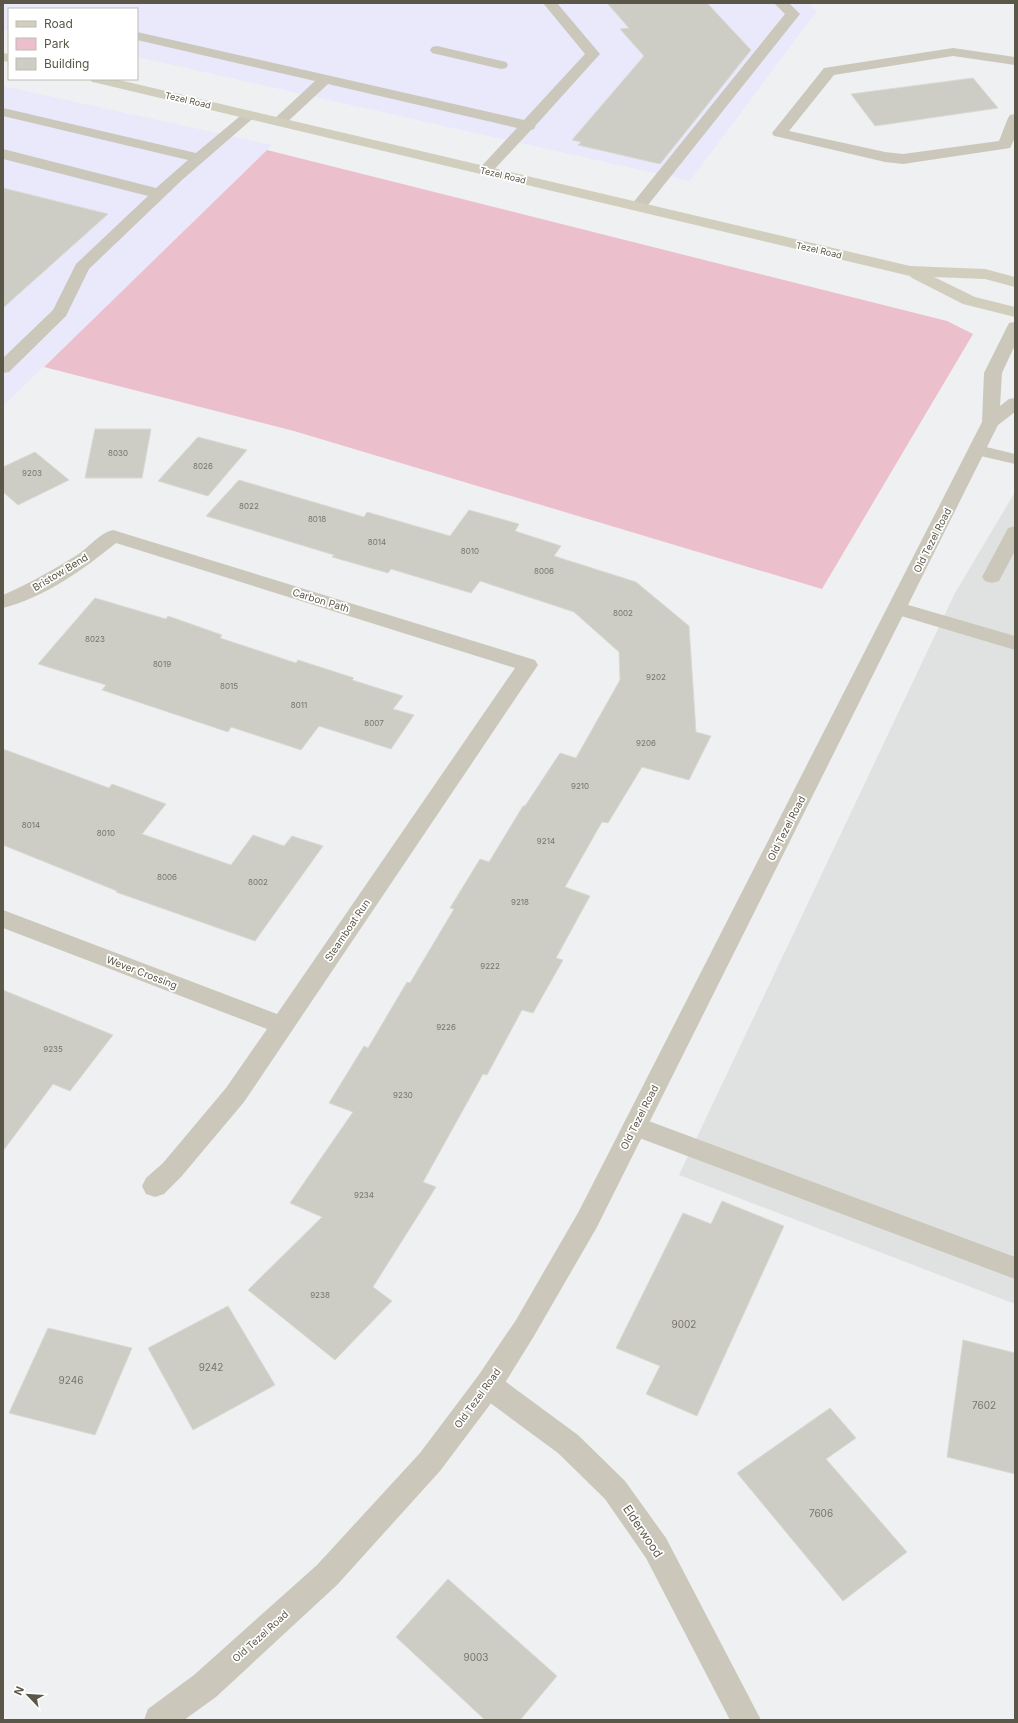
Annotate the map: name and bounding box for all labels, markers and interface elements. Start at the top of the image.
legend [8,8,138,80]
text: Road [44,16,73,31]
text: Park [44,36,70,51]
text: Building [44,56,89,71]
street label: Tezel Road [164,89,212,111]
street label: Tezel Road [479,164,527,186]
street label: Tezel Road [795,239,843,261]
house number: 8030 [108,448,128,458]
house number: 8026 [193,461,213,471]
house number: 9203 [22,468,42,478]
house number: 8022 [239,501,259,511]
street label: Old Tezel Road [911,506,953,574]
house number: 8018 [308,514,326,524]
house number: 8014 [368,537,386,547]
house number: 8010 [461,546,479,556]
street label: Bristow Bend [30,551,90,593]
house number: 8006 [534,566,554,576]
street label: Carbon Path [291,586,351,614]
house number: 8002 [613,608,633,618]
house number: 8023 [85,634,105,644]
house number: 8019 [153,659,171,669]
house number: 9202 [646,672,666,682]
house number: 8015 [220,681,238,691]
house number: 8011 [291,700,307,710]
house number: 8007 [364,718,384,728]
house number: 9206 [636,738,656,748]
house number: 9210 [571,781,589,791]
street label: Old Tezel Road [765,794,807,862]
house number: 8014 [22,820,40,830]
house number: 8010 [97,828,115,838]
house number: 9214 [537,836,555,846]
house number: 8006 [157,872,177,882]
house number: 8002 [248,877,268,887]
street label: Steamboat Run [322,897,372,963]
house number: 9218 [511,897,529,907]
street label: Wever Crossing [105,953,179,991]
house number: 9222 [480,961,500,971]
house number: 9226 [436,1022,456,1032]
house number: 9235 [43,1044,63,1054]
street label: Old Tezel Road [618,1083,660,1151]
house number: 9230 [393,1090,413,1100]
house number: 9234 [354,1190,374,1200]
house number: 9238 [310,1290,330,1300]
house number: 9002 [672,1318,696,1330]
house number: 9242 [199,1361,223,1373]
street label: Old Tezel Road [451,1366,503,1430]
house number: 9246 [59,1374,83,1386]
house number: 7602 [972,1399,996,1411]
street label: Elderwood [620,1502,666,1560]
house number: 7606 [809,1507,833,1519]
street label: Old Tezel Road [230,1608,290,1664]
house number: 9003 [464,1651,489,1663]
north arrow [8,1675,48,1715]
text: N [11,1684,27,1698]

